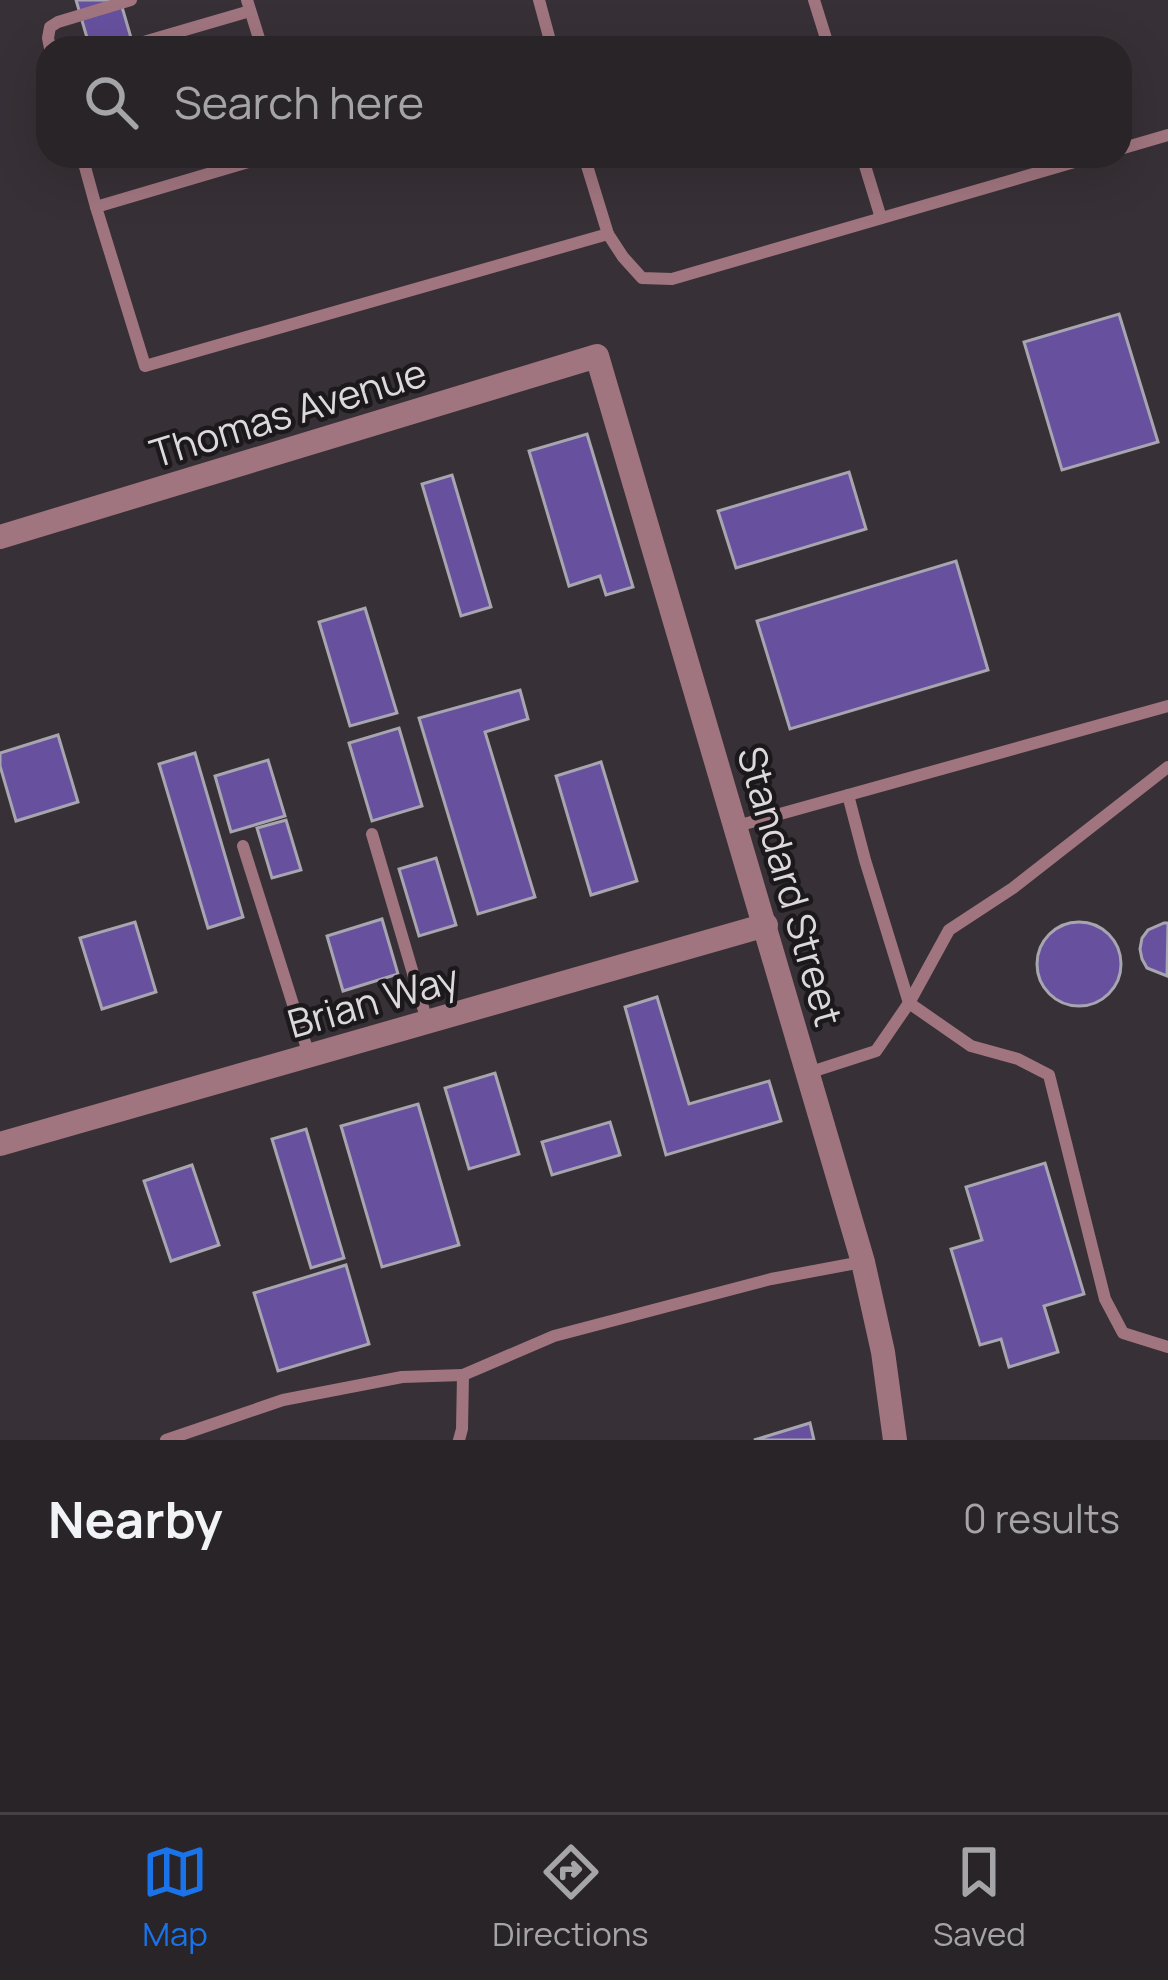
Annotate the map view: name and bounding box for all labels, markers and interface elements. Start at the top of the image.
search box [36,36,1132,168]
icon: search [78,69,144,135]
text: Search here [174,71,424,133]
street label: Thomas Avenue [143,344,433,480]
street label: Standard Street [725,740,857,1032]
street label: Brian Way [281,950,465,1050]
text: Nearby [48,1484,223,1553]
text: 0 results [963,1491,1120,1545]
tab: Map [142,1839,208,1956]
tab: Directions [492,1839,649,1956]
tab: Saved [933,1839,1026,1956]

